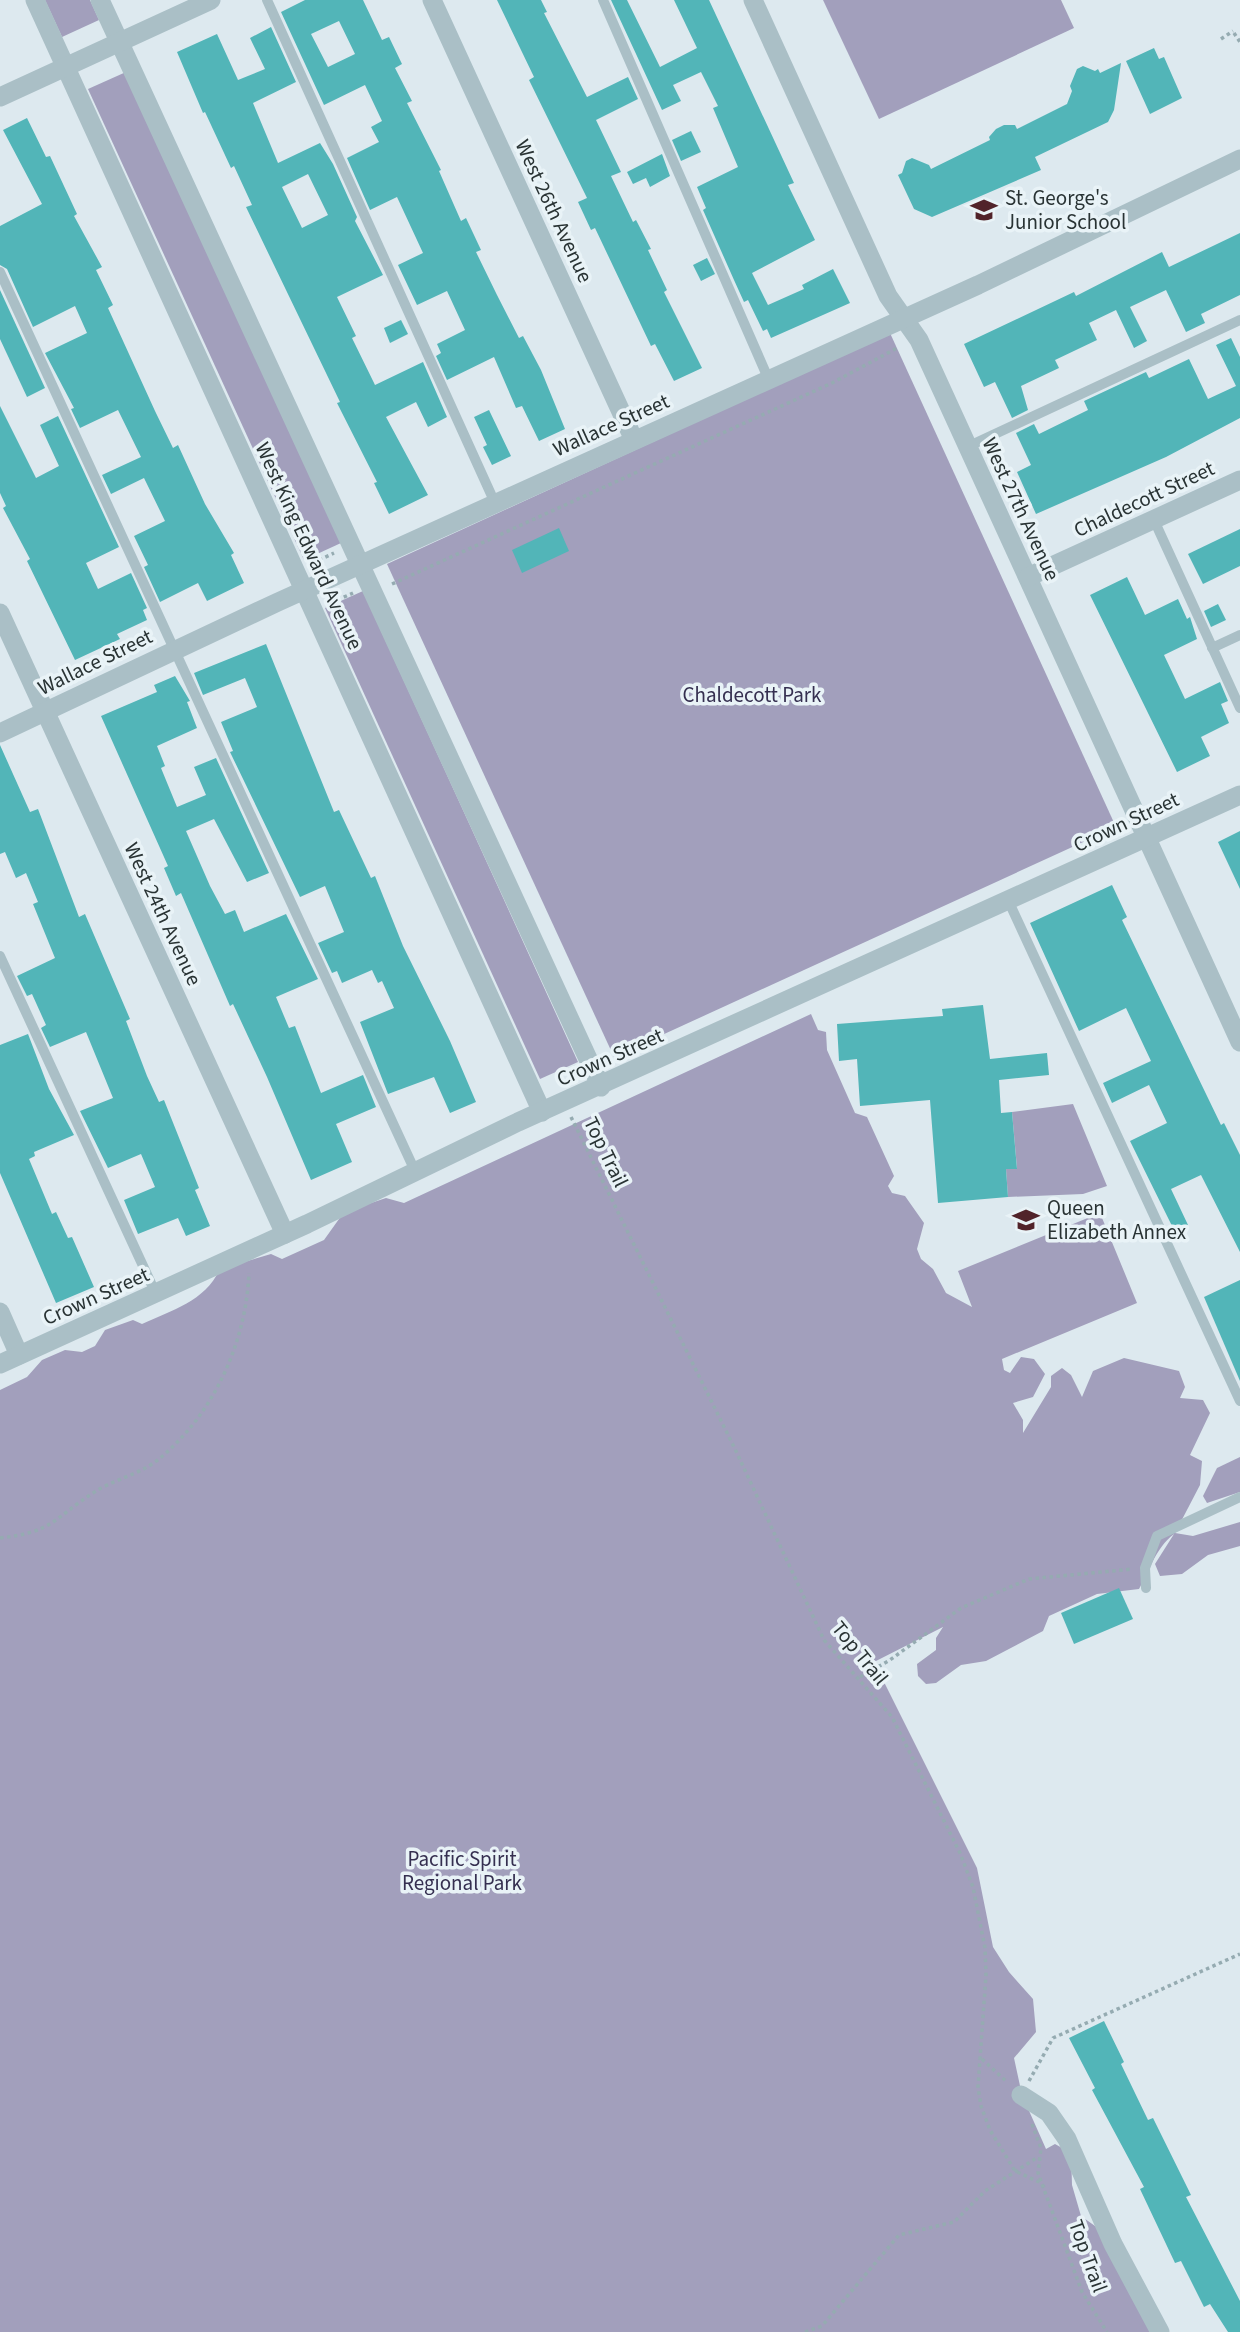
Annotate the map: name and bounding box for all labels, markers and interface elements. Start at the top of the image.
street label: West 26th Avenue [508,134,600,288]
place label: St. George's Junior School [1005,183,1126,237]
school or university icon: St. George's Junior School [969,195,999,225]
street label: Wallace Street [548,386,674,464]
street label: West 27th Avenue [975,432,1067,586]
street label: West King Edward Avenue [248,437,370,655]
street label: Chaldecott Street [1069,453,1219,545]
street label: Wallace Street [33,621,157,703]
park label: Chaldecott Park [683,680,822,710]
street label: Crown Street [1068,784,1184,860]
street label: West 24th Avenue [117,837,209,991]
street label: Crown Street [552,1020,668,1094]
street label: Top Trail [576,1112,636,1192]
place label: Queen Elizabeth Annex [1047,1193,1187,1247]
school or university icon: Queen Elizabeth Annex [1011,1205,1041,1235]
street label: Crown Street [38,1259,154,1333]
street label: Top Trail [825,1614,895,1692]
park label: Pacific Spirit Regional Park [402,1844,523,1898]
street label: Top Trail [1061,2215,1115,2297]

